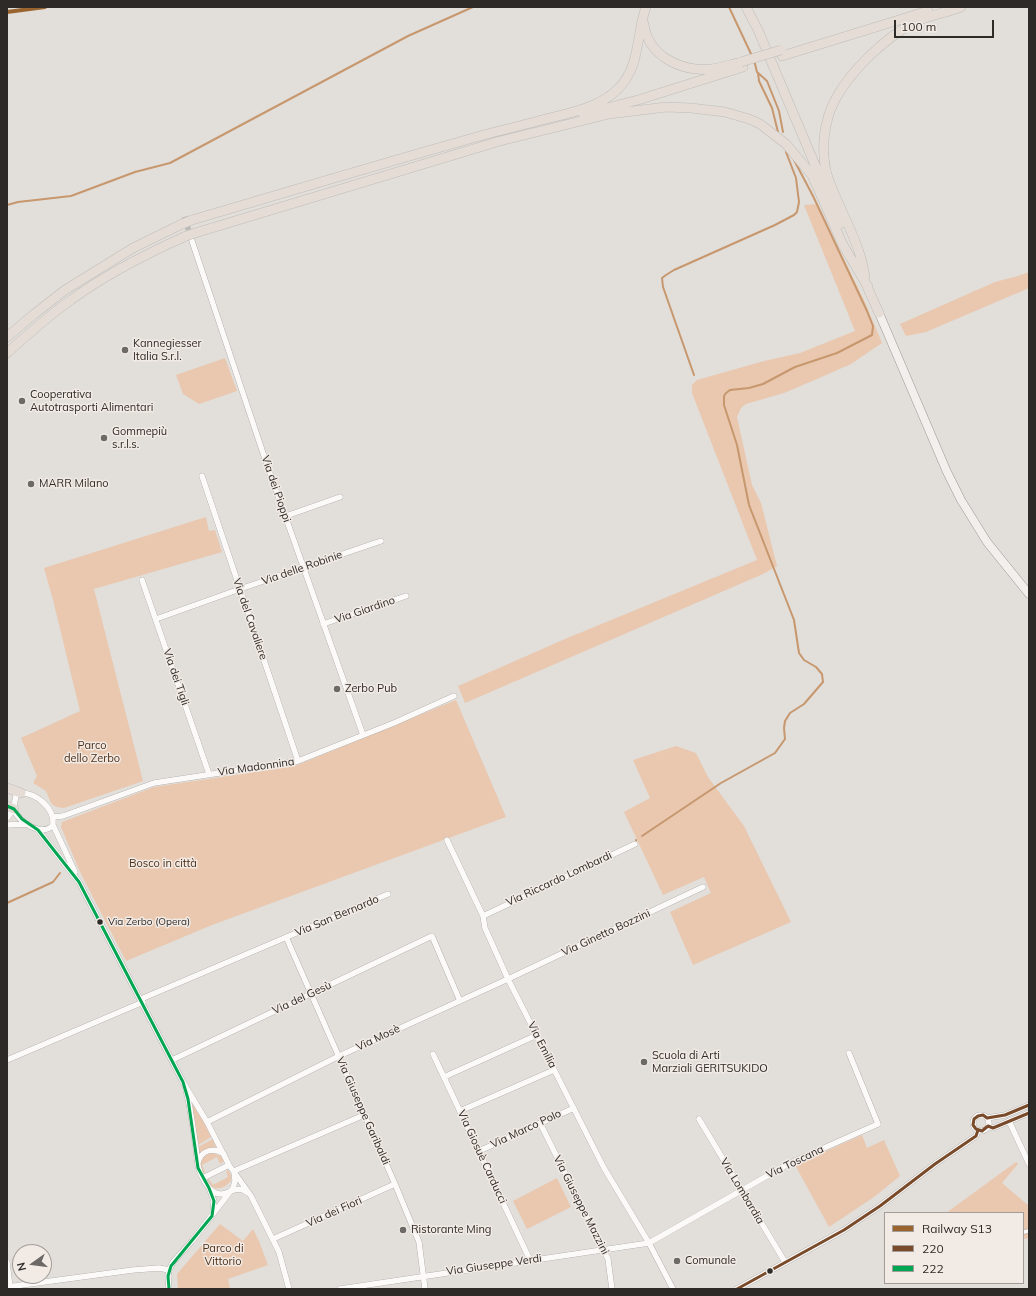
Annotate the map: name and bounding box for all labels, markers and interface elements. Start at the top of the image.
scale bar [896,12,996,38]
text: 100 m [901,19,936,34]
place label: Kannegiesser Italia S.r.l. [133,337,202,363]
marker: Kannegiesser Italia S.r.l. [120,345,130,355]
place label: Cooperativa Autotrasporti Alimentari [30,388,153,414]
marker: Cooperativa Autotrasporti Alimentari [17,396,27,406]
place label: Gommepiù s.r.l.s. [112,425,167,451]
marker: Gommepiù s.r.l.s. [99,433,109,443]
street label: Via dei Pioppi [258,454,294,524]
place label: MARR Milano [39,477,109,491]
marker: MARR Milano [26,479,36,489]
street label: Via delle Robinie [260,548,344,588]
street label: Via del Cavaliere [230,577,270,661]
street label: Via Giardino [333,594,397,626]
street label: Via dei Tigli [160,647,192,707]
place label: Zerbo Pub [345,682,397,696]
marker: Zerbo Pub [332,684,342,694]
park label: Parco dello Zerbo [64,739,120,765]
street label: Via Madonnina [217,755,295,779]
street label: Via Riccardo Lombardi [504,849,614,909]
park label: Bosco in città [129,857,197,871]
street label: Via San Bernardo [293,892,381,940]
street label: Via Ginetto Bozzini [560,907,652,959]
place label: Via Zerbo (Opera) [108,916,190,928]
marker: Via Zerbo (Opera) [95,917,105,927]
street label: Via del Gesù [270,979,334,1017]
street label: Via Emilia [525,1020,559,1070]
street label: Via Mosè [354,1022,402,1054]
place label: Scuola di Arti Marziali GERITSUKIDO [652,1049,768,1075]
street label: Via Giuseppe Garibaldi [333,1055,393,1167]
marker: Scuola di Arti Marziali GERITSUKIDO [639,1057,649,1067]
street label: Via Marco Polo [489,1107,563,1151]
street label: Via Giosuè Carducci [455,1108,509,1206]
street label: Via Toscana [764,1142,826,1182]
street label: Via Giuseppe Mazzini [550,1153,612,1257]
street label: Via Lombardia [717,1156,767,1226]
street label: Via dei Fiori [304,1194,364,1230]
legend [884,1212,1024,1284]
text: Railway S13 [922,1221,992,1236]
place label: Ristorante Ming [411,1223,491,1237]
marker: Ristorante Ming [398,1225,408,1235]
text: 220 [922,1241,944,1256]
park label: Parco di Vittorio [202,1242,244,1268]
north arrow [12,1244,52,1284]
street label: Via Giuseppe Verdi [445,1252,543,1278]
place label: Comunale [685,1254,736,1268]
marker: Comunale [672,1256,682,1266]
text: N [14,1261,29,1272]
text: 222 [922,1261,944,1276]
unlabelled marker [765,1266,775,1276]

